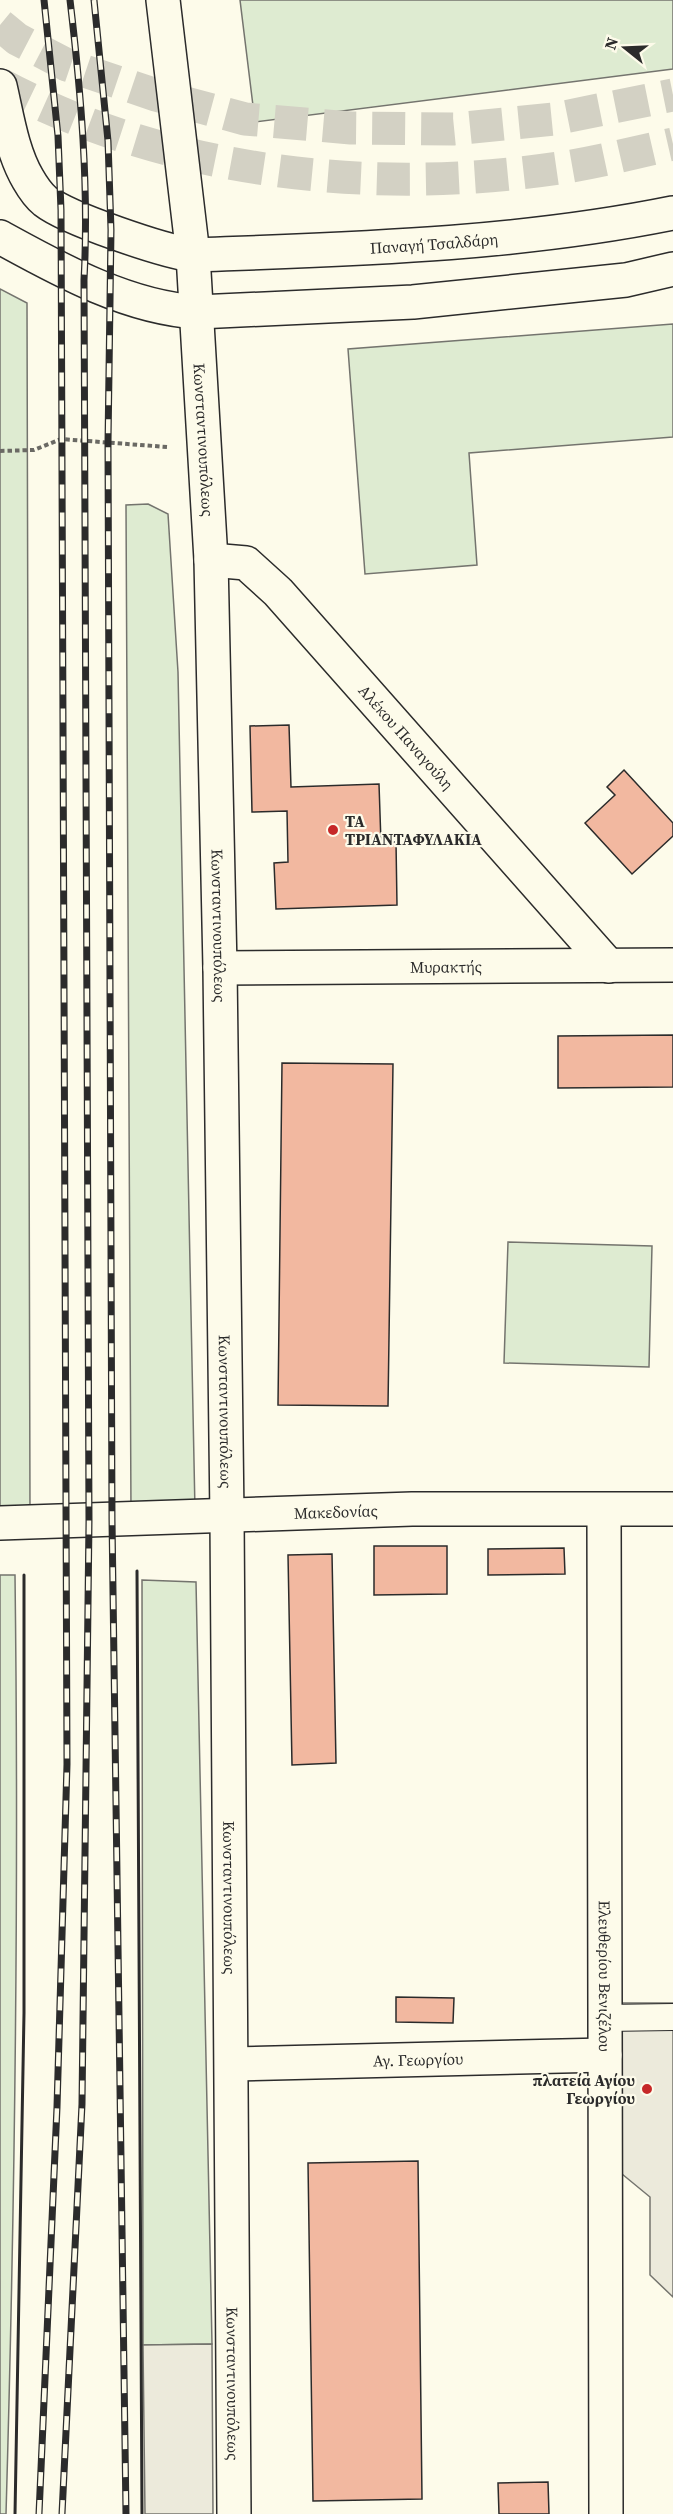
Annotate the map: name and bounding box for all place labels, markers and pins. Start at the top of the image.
place label: ΤΑ ΤΡΙΑΝΤΑΦΥΛΑΚΙΑ [345,810,482,850]
marker: ΤΑ ΤΡΙΑΝΤΑΦΥΛΑΚΙΑ [326,823,340,837]
place label: πλατεία Αγίου Γεωργίου [533,2069,635,2109]
marker: πλατεία Αγίου Γεωργίου [640,2082,654,2096]

